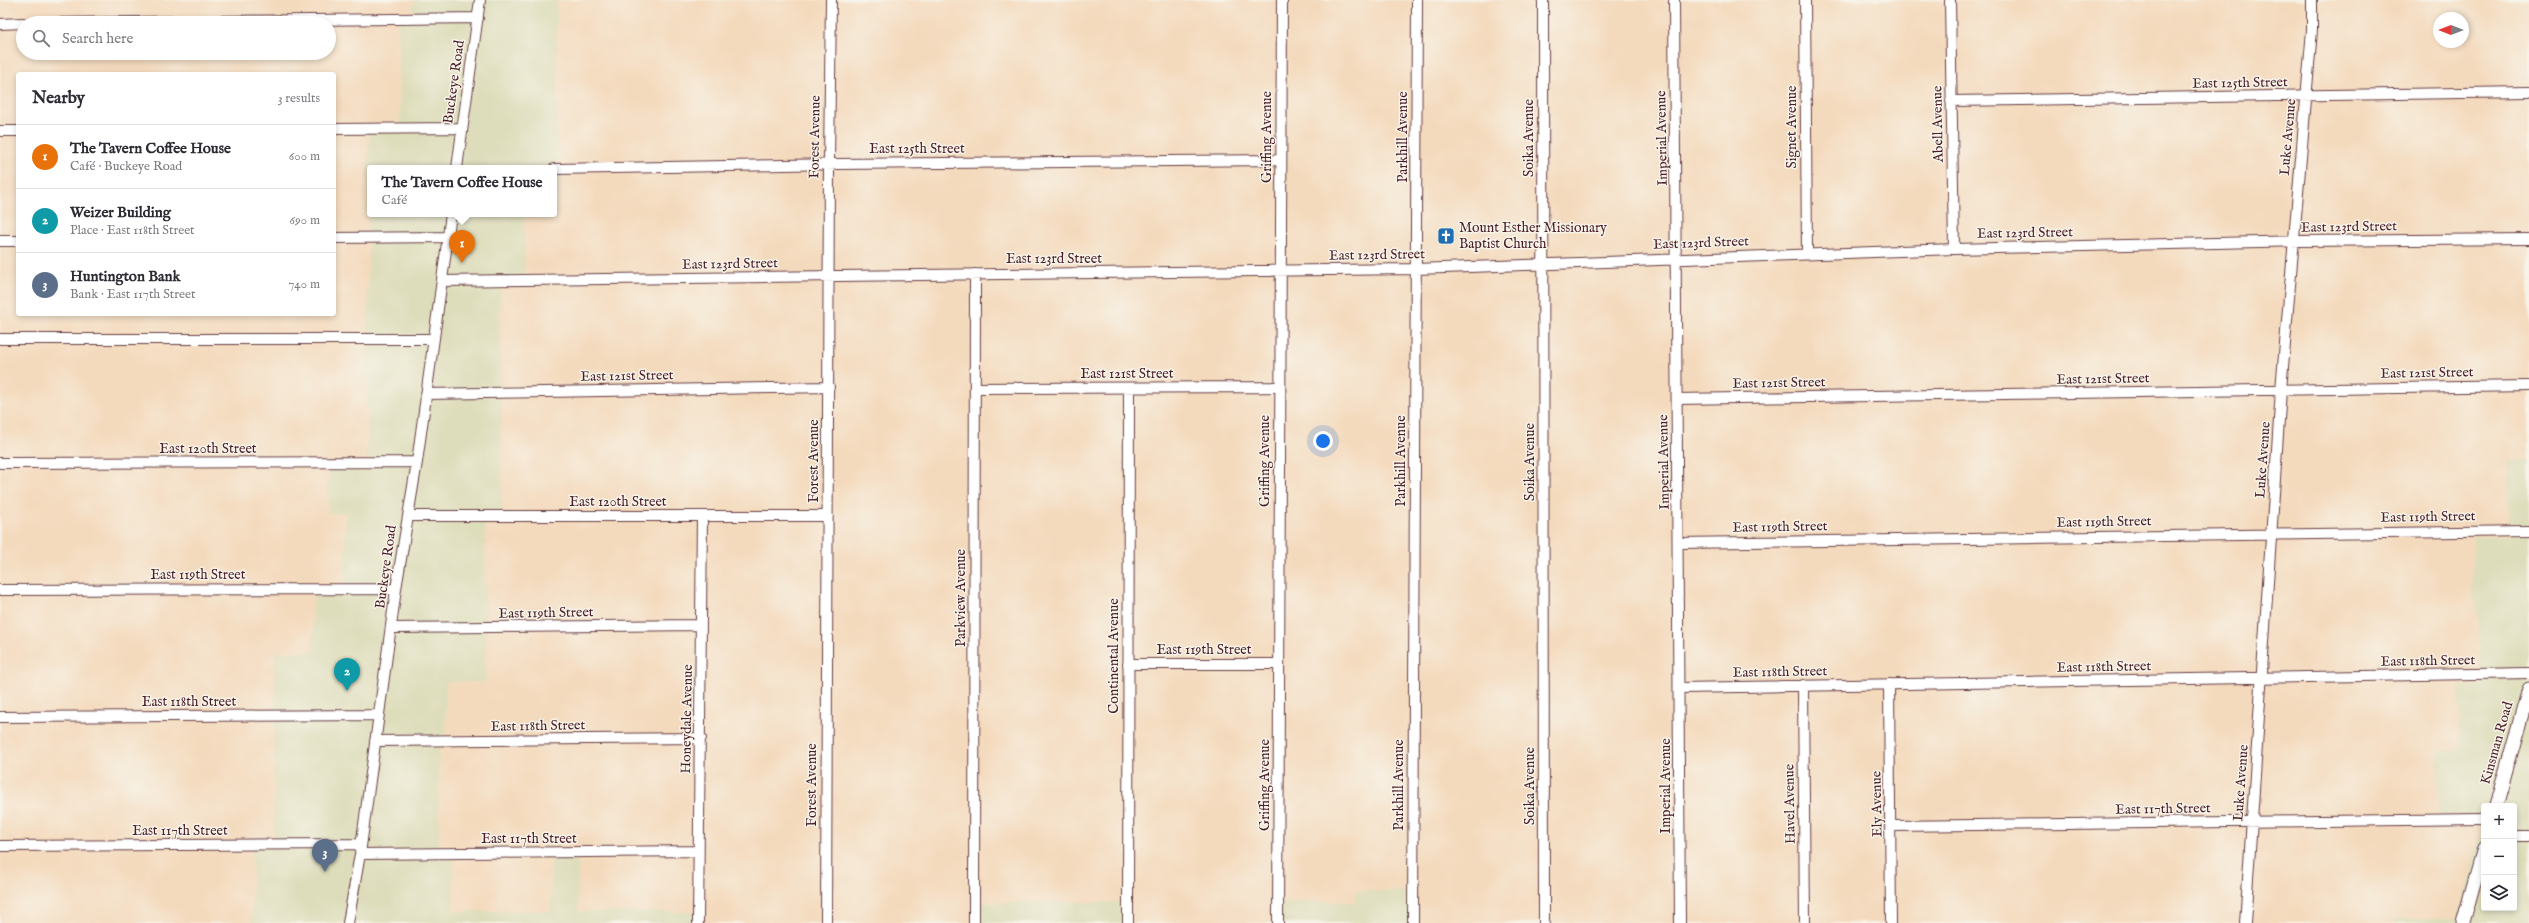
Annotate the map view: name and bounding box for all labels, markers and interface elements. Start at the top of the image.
north arrow [2433,12,2469,48]
search box [16,16,336,60]
icon: search [30,27,52,49]
text: Search here [62,29,133,48]
street label: Buckeye Road [439,39,469,125]
street label: East 125th Street [2192,73,2288,93]
street label: Signet Avenue [1783,85,1801,169]
street label: Abell Avenue [1928,85,1948,164]
text: Nearby [32,88,85,109]
text: 3 results [278,90,320,107]
street label: Imperial Avenue [1652,90,1672,186]
street label: Griffing Avenue [1258,91,1276,183]
street label: Parkhill Avenue [1394,91,1412,183]
street label: Forest Avenue [805,95,825,179]
street label: Luke Avenue [2276,97,2300,176]
street label: Soika Avenue [1520,99,1538,177]
text: The Tavern Coffee House [70,139,231,158]
street label: East 125th Street [869,140,965,158]
text: 1 [43,148,47,165]
text: 600 m [289,148,320,165]
text: Café · Buckeye Road [70,158,182,175]
popup [367,165,557,217]
text: The Tavern Coffee House [382,173,542,192]
text: Café [382,192,407,209]
text: Weizer Building [70,203,171,222]
text: 2 [42,212,48,229]
text: 690 m [290,212,320,229]
street label: East 123rd Street [2301,217,2397,237]
place label: Mount Esther Missionary Baptist Church [1459,219,1607,253]
text: Place · East 118th Street [70,222,195,239]
street label: East 123rd Street [1977,223,2073,243]
church icon: Mount Esther Missionary Baptist Church [1436,226,1456,246]
pin: 1 [449,230,475,263]
street label: East 123rd Street [1653,232,1749,254]
street label: East 123rd Street [1329,245,1425,265]
street label: East 123rd Street [1006,250,1102,268]
street label: East 123rd Street [682,254,778,274]
text: Huntington Bank [70,267,181,286]
text: 3 [43,276,47,293]
text: 740 m [288,276,320,293]
text: Bank · East 117th Street [70,286,195,303]
street label: East 121st Street [2380,363,2474,383]
street label: East 121st Street [1080,365,1174,383]
street label: East 121st Street [580,366,674,386]
street label: East 121st Street [2056,369,2150,389]
street label: East 121st Street [1732,373,1826,393]
street label: Imperial Avenue [1654,414,1674,510]
street label: Griffing Avenue [1256,415,1274,507]
street label: Parkhill Avenue [1392,415,1410,507]
street label: Forest Avenue [805,419,823,503]
street label: Luke Avenue [2251,420,2275,499]
street label: Soika Avenue [1521,423,1539,501]
your location [1313,431,1333,451]
street label: East 120th Street [159,440,257,458]
street label: East 120th Street [569,493,667,511]
street label: East 119th Street [2380,507,2476,527]
street label: East 119th Street [2056,512,2152,532]
street label: East 119th Street [1732,517,1828,537]
street label: Buckeye Road [371,524,401,610]
street label: Parkview Avenue [952,548,970,647]
street label: East 119th Street [150,566,246,584]
street label: Continental Avenue [1105,598,1123,714]
street label: East 119th Street [498,603,594,623]
street label: East 119th Street [1156,641,1252,659]
street label: East 118th Street [2381,651,2476,671]
street label: East 118th Street [2057,657,2152,677]
pin: 2 [334,658,360,691]
street label: East 118th Street [1733,662,1828,682]
street label: Honeydale Avenue [677,664,697,774]
street label: East 118th Street [142,693,236,711]
street label: Kinsman Road [2477,699,2518,786]
street label: East 118th Street [491,716,586,736]
street label: Imperial Avenue [1657,738,1675,834]
street label: Griffing Avenue [1256,739,1274,831]
street label: Parkhill Avenue [1390,739,1408,831]
street label: Forest Avenue [803,743,821,827]
street label: Luke Avenue [2229,743,2253,822]
street label: Soika Avenue [1521,747,1539,825]
street label: Havel Avenue [1780,763,1800,844]
street label: Ely Avenue [1867,770,1887,837]
street label: East 117th Street [2115,799,2211,819]
map controls [2481,803,2517,911]
button: + [2481,803,2517,839]
street label: East 117th Street [132,822,228,840]
street label: East 117th Street [481,830,577,848]
pin: 3 [312,839,338,872]
button: − [2481,839,2517,875]
button: layers [2481,875,2517,911]

